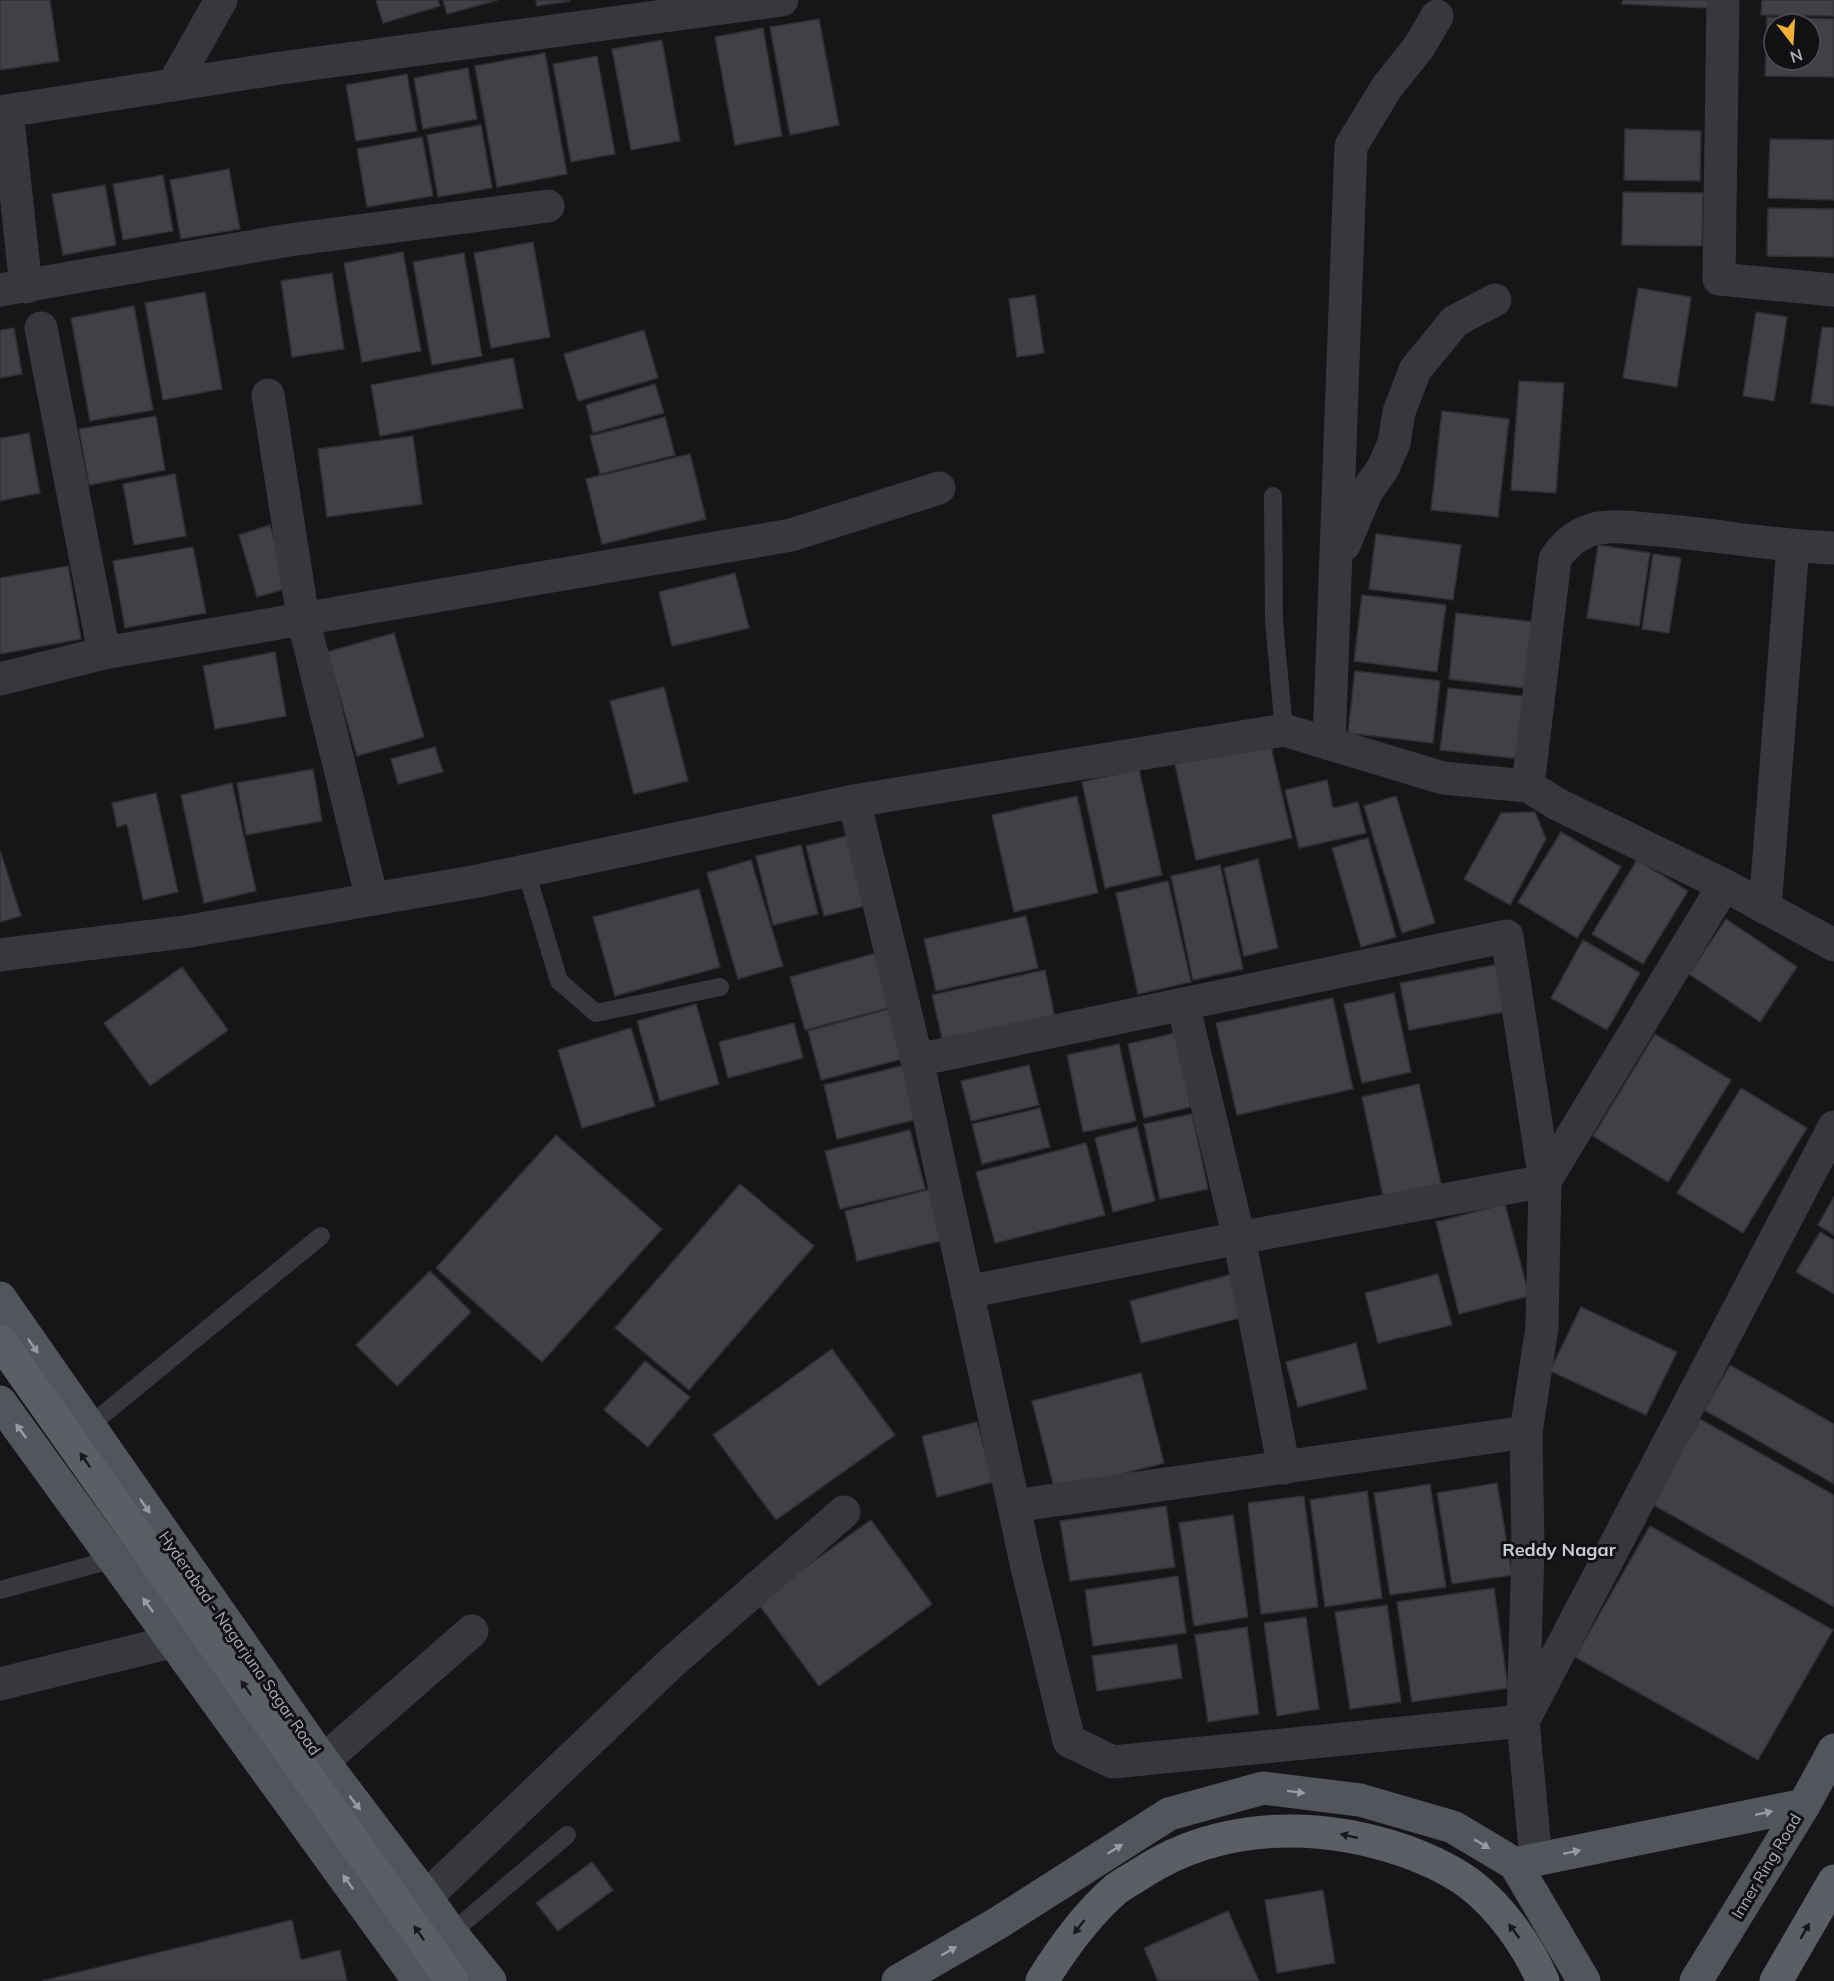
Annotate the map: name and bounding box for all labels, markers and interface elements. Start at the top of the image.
north arrow [1762,12,1822,72]
text: N [1788,45,1805,68]
one-way arrow [27,1338,39,1354]
one-way arrow [15,1423,27,1438]
one-way arrow [79,1453,91,1469]
one-way arrow [139,1498,151,1514]
street label: Hyderabad - Nagarjuna Sagar Road [155,1527,325,1759]
district label: Reddy Nagar [1502,1538,1617,1561]
one-way arrow [142,1598,154,1614]
one-way arrow [240,1680,252,1696]
one-way arrow [1286,1787,1305,1797]
one-way arrow [348,1795,360,1810]
one-way arrow [1754,1808,1773,1817]
street label: Inner Ring Road [1727,1810,1805,1922]
one-way arrow [1340,1831,1359,1840]
one-way arrow [1474,1839,1490,1850]
one-way arrow [1107,1843,1123,1854]
one-way arrow [1563,1847,1582,1856]
one-way arrow [343,1875,355,1890]
one-way arrow [1074,1920,1086,1935]
one-way arrow [1800,1922,1810,1939]
one-way arrow [1507,1923,1520,1939]
one-way arrow [413,1926,425,1942]
one-way arrow [941,1946,957,1957]

